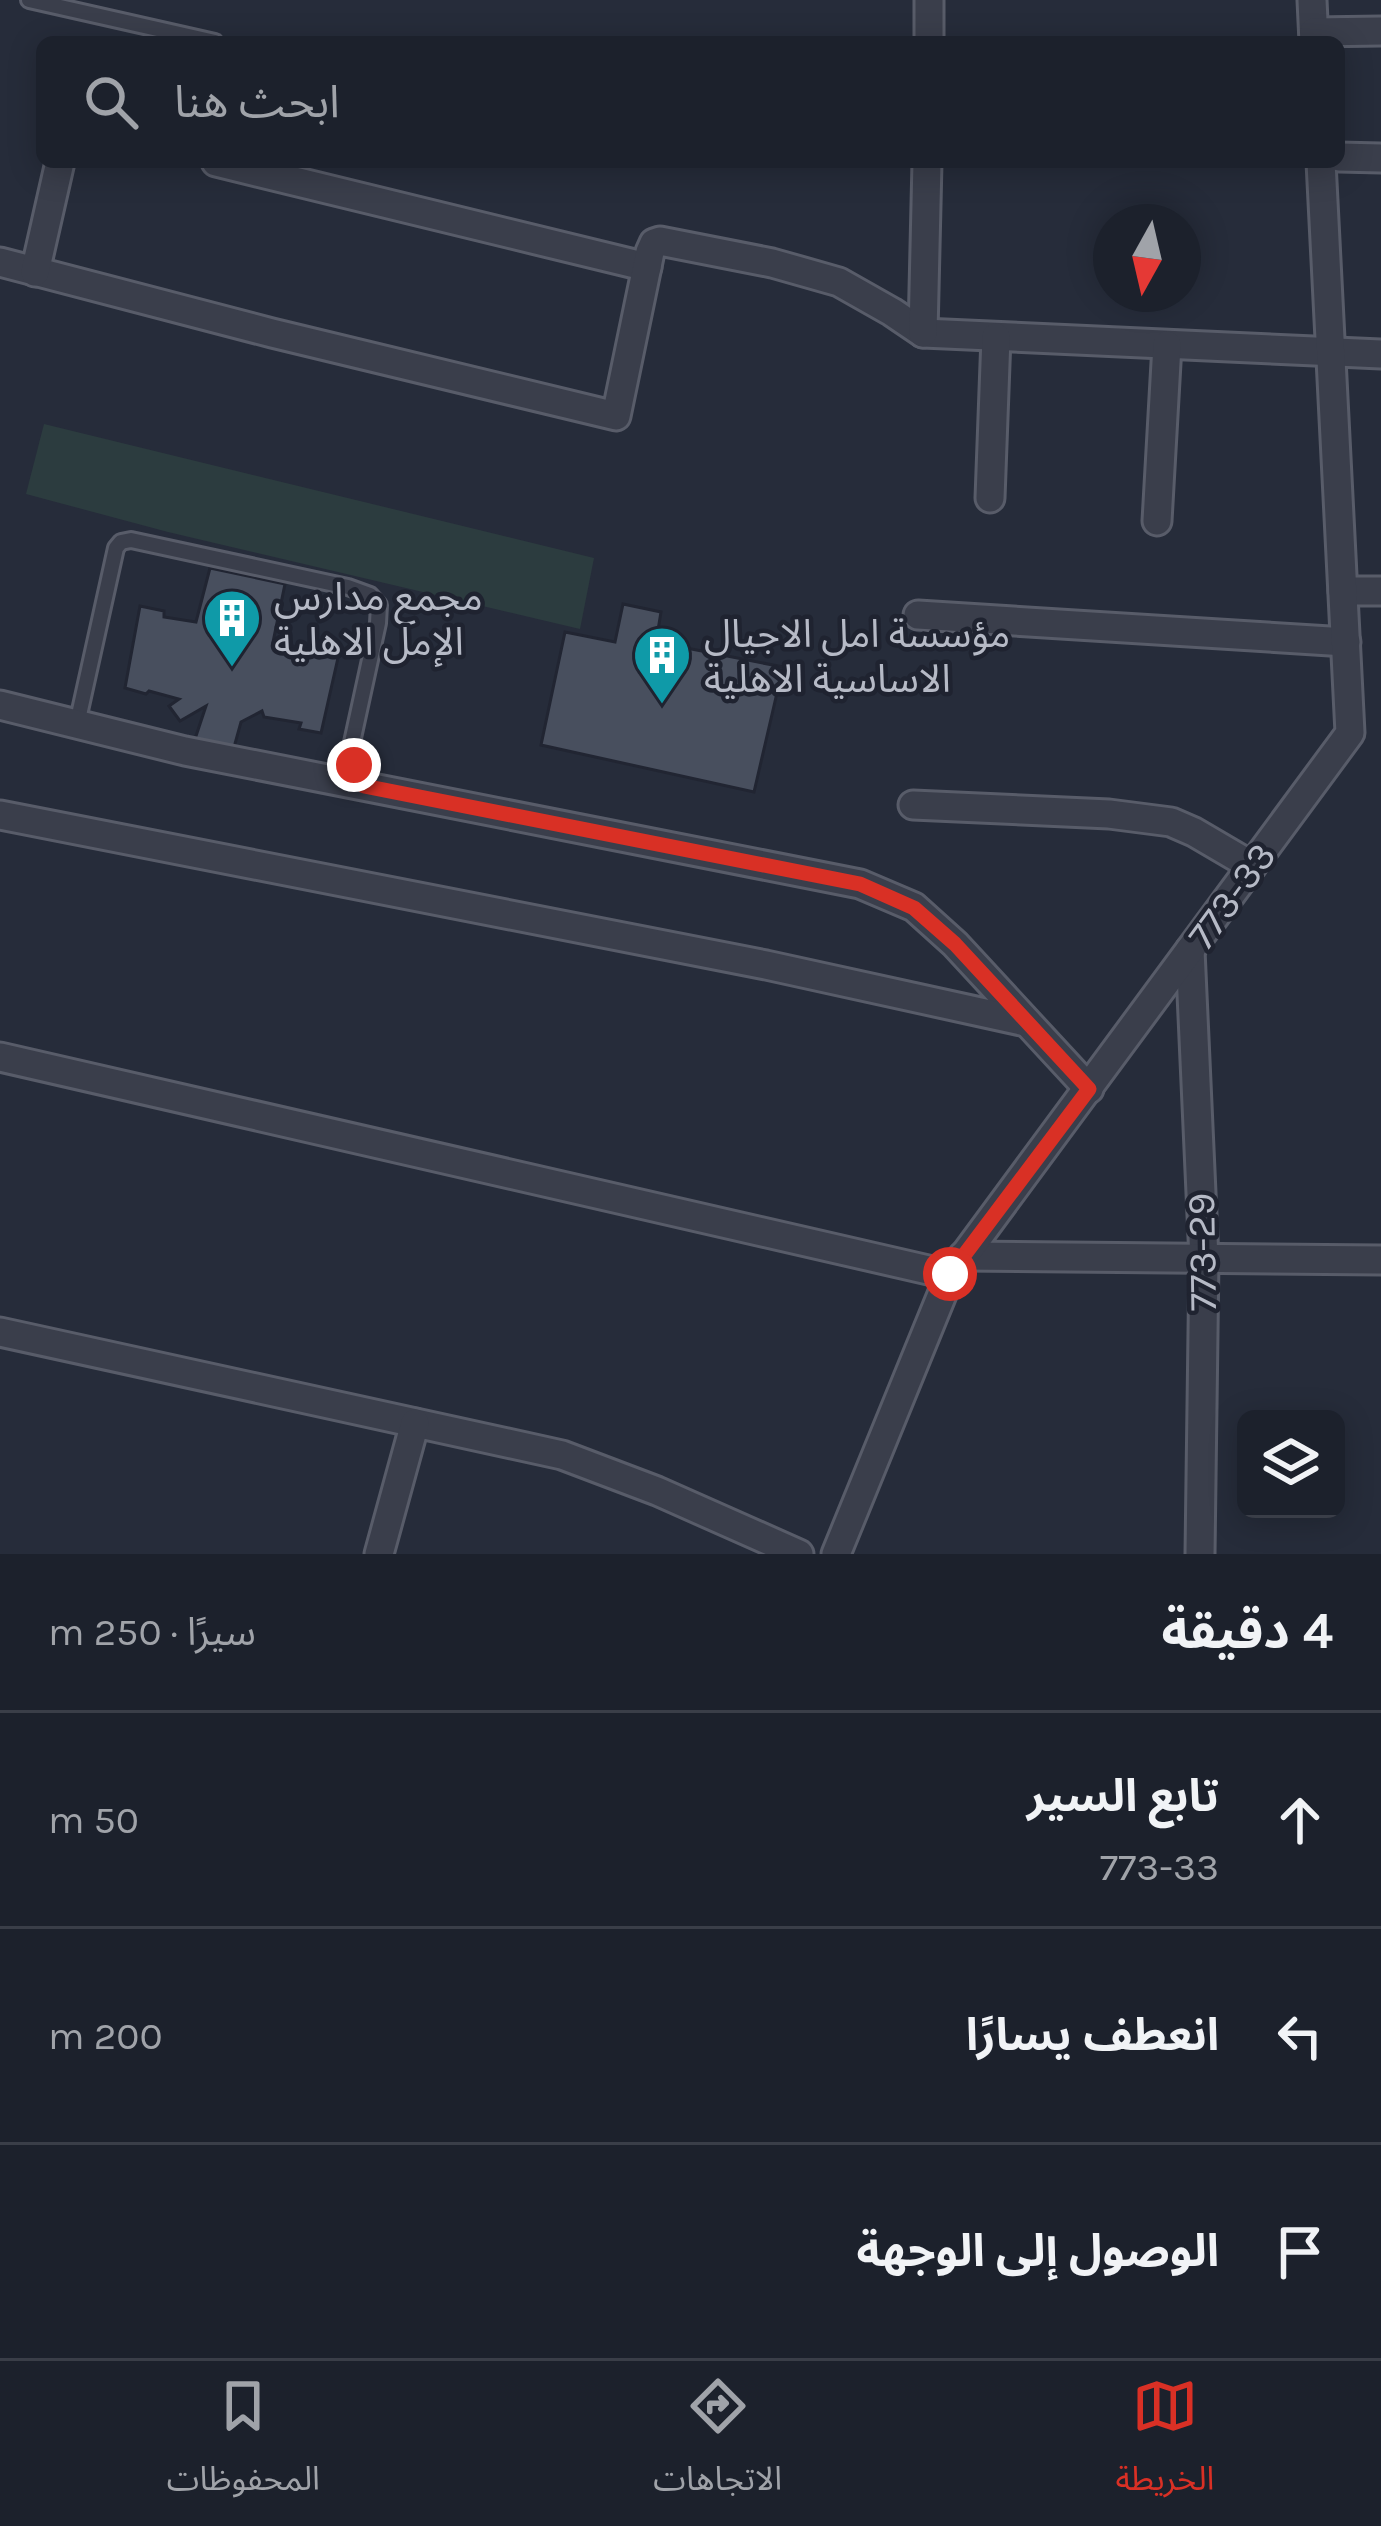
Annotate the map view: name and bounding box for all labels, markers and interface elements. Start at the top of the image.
search box [36,36,1345,168]
icon: search [78,69,144,135]
text: ابحث هنا [174,76,340,128]
north arrow [1093,204,1201,312]
place label: مجمع مدارس الإمل الاهلية [274,574,483,668]
building icon: مجمع مدارس الإمل الاهلية [201,587,263,669]
place label: مؤسسة امل الاجيال الاساسية الاهلية [704,611,1010,702]
building icon: مؤسسة امل الاجيال الاساسية الاهلية [631,624,693,706]
route end [327,738,381,792]
street label: 773-33 [1178,834,1285,957]
street label: 773-29 [1178,1192,1226,1312]
route start [923,1247,977,1301]
map controls [1237,1410,1345,1518]
button: layers [1237,1410,1345,1518]
text: 4 دقيقة [1161,1601,1333,1661]
text: سيرًا · 250 m [48,1609,256,1655]
text: تابع السير [1027,1770,1219,1822]
icon: ahead [1267,1787,1333,1853]
text: 50 m [48,1797,139,1843]
text: 773-33 [1100,1844,1219,1890]
icon: left [1267,2003,1333,2069]
text: انعطف يسارًا [966,2009,1219,2061]
text: 200 m [48,2013,163,2059]
icon: arrive [1267,2219,1333,2285]
text: الوصول إلى الوجهة [856,2225,1219,2277]
tab: المحفوظات [167,2373,320,2514]
tab: الاتجاهات [653,2373,782,2514]
tab: الخريطة [1115,2373,1214,2514]

